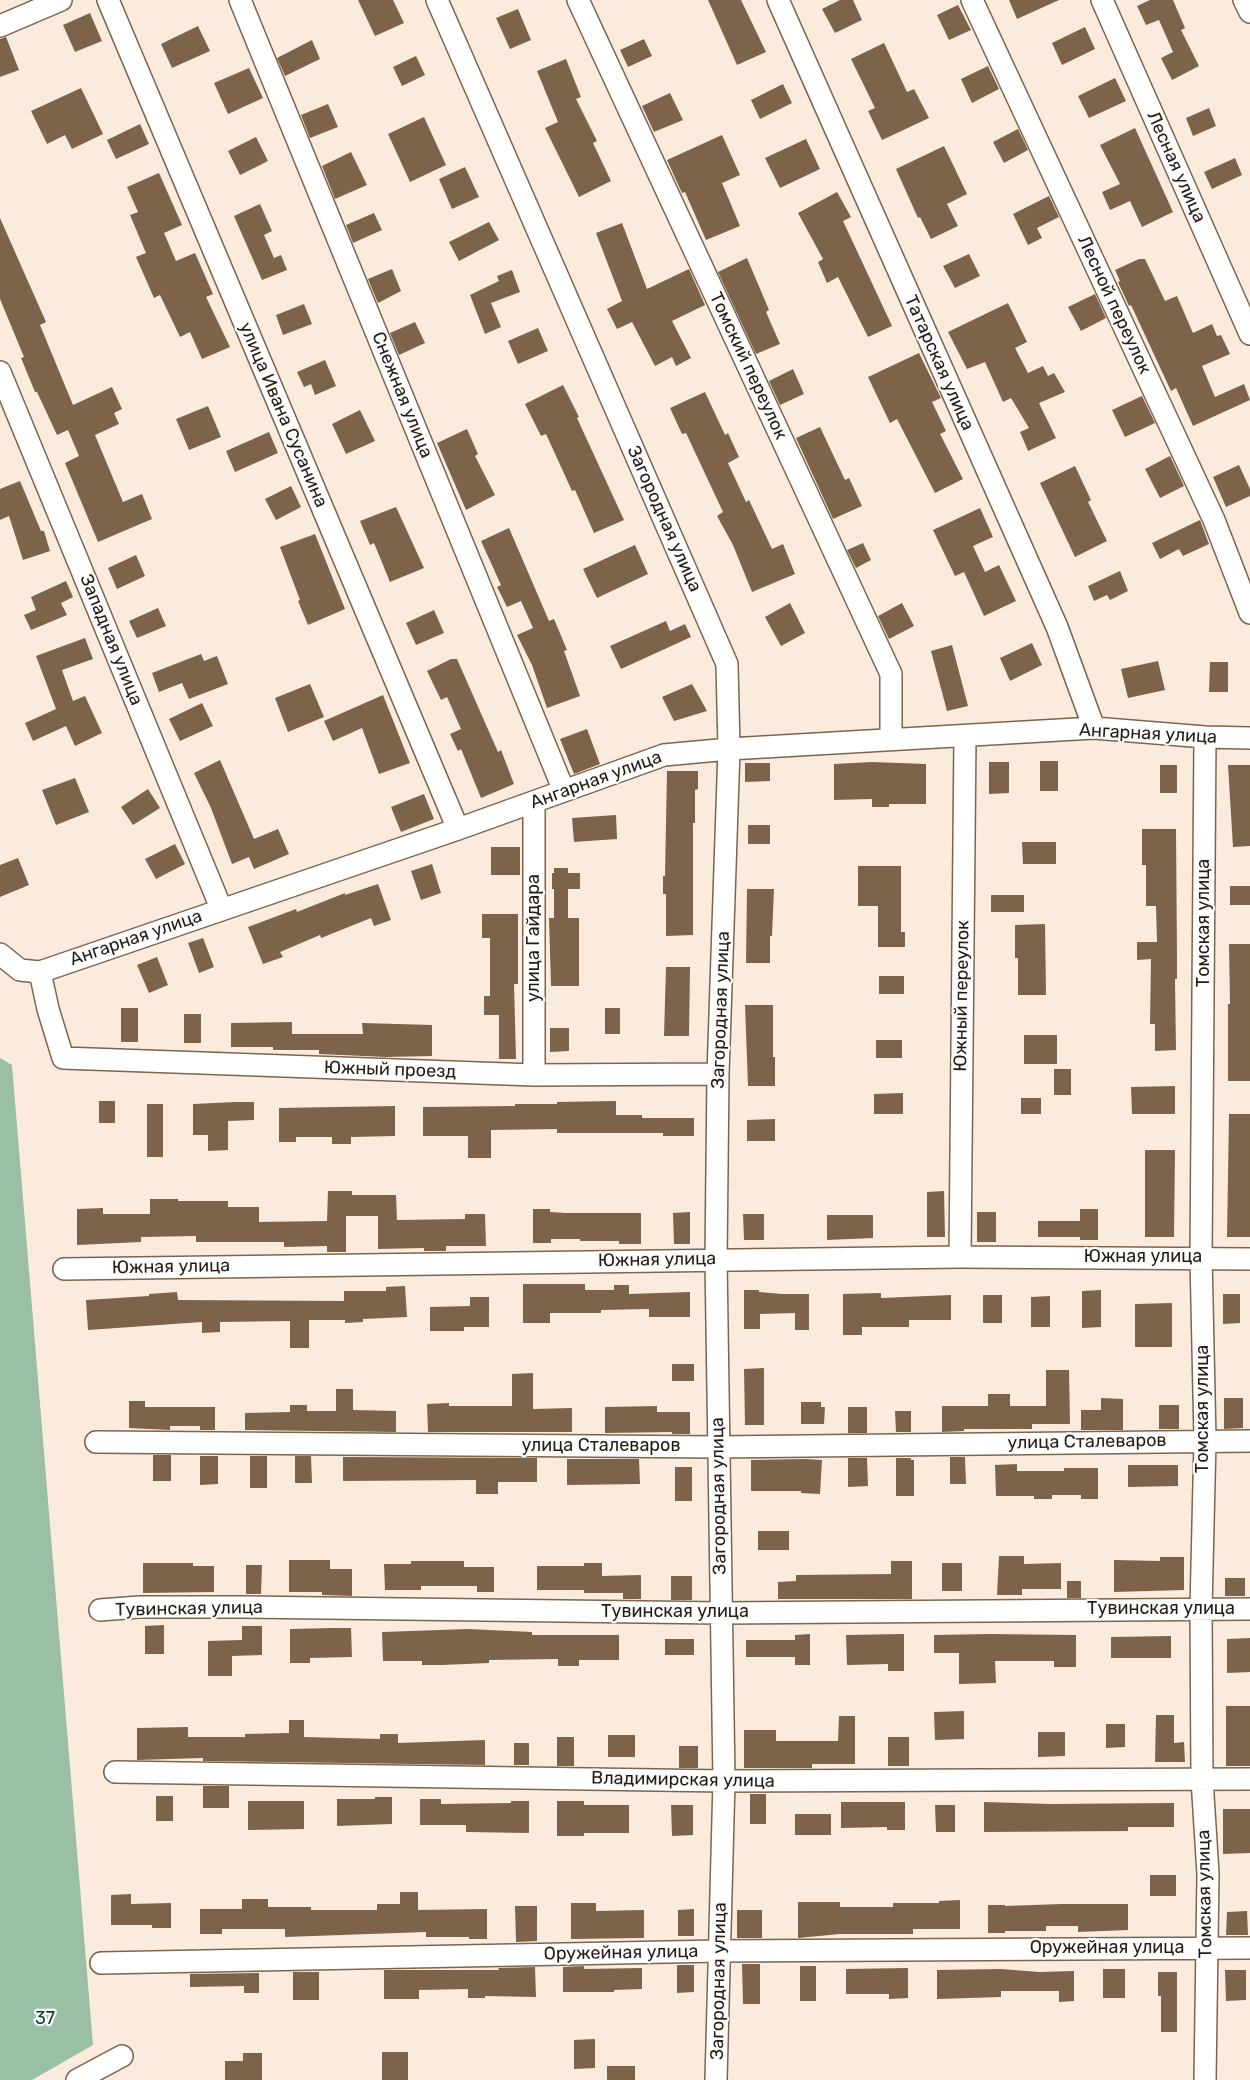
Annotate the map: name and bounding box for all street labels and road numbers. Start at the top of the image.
street label: Лесная улица [1142,108,1210,226]
street label: Лесной переулок [1072,232,1156,378]
street label: Томский переулок [704,289,792,443]
street label: Татарская улица [899,292,979,434]
street label: улица Ивана Сусанина [234,319,332,511]
street label: Снежная улица [367,329,437,461]
street label: Загородная улица [622,443,706,595]
street label: Западная улица [75,571,147,709]
street label: Ангарная улица [1078,720,1218,748]
street label: Ангарная улица [527,746,665,814]
street label: Томская улица [1193,859,1215,987]
street label: улица Гайдара [523,874,545,1002]
street label: Ангарная улица [67,905,205,971]
street label: Южный переулок [950,920,974,1072]
street label: Загородная улица [707,931,735,1089]
street label: Южный проезд [323,1057,457,1083]
street label: Южная улица [1084,1246,1202,1268]
street label: Южная улица [598,1248,716,1272]
street label: Южная улица [112,1255,230,1279]
street label: Томская улица [1192,1345,1214,1473]
street label: Загородная улица [707,1417,731,1575]
street label: улица Сталеваров [1007,1430,1167,1454]
street label: улица Сталеваров [521,1435,681,1457]
street label: Тувинская улица [115,1597,263,1621]
street label: Тувинская улица [1087,1598,1235,1620]
street label: Тувинская улица [601,1601,749,1623]
street label: Владимирская улица [591,1768,775,1792]
street label: Томская улица [1193,1830,1217,1958]
street label: Загородная улица [707,1902,731,2060]
street label: Оружейная улица [1030,1937,1184,1959]
street label: Оружейная улица [543,1941,699,1965]

